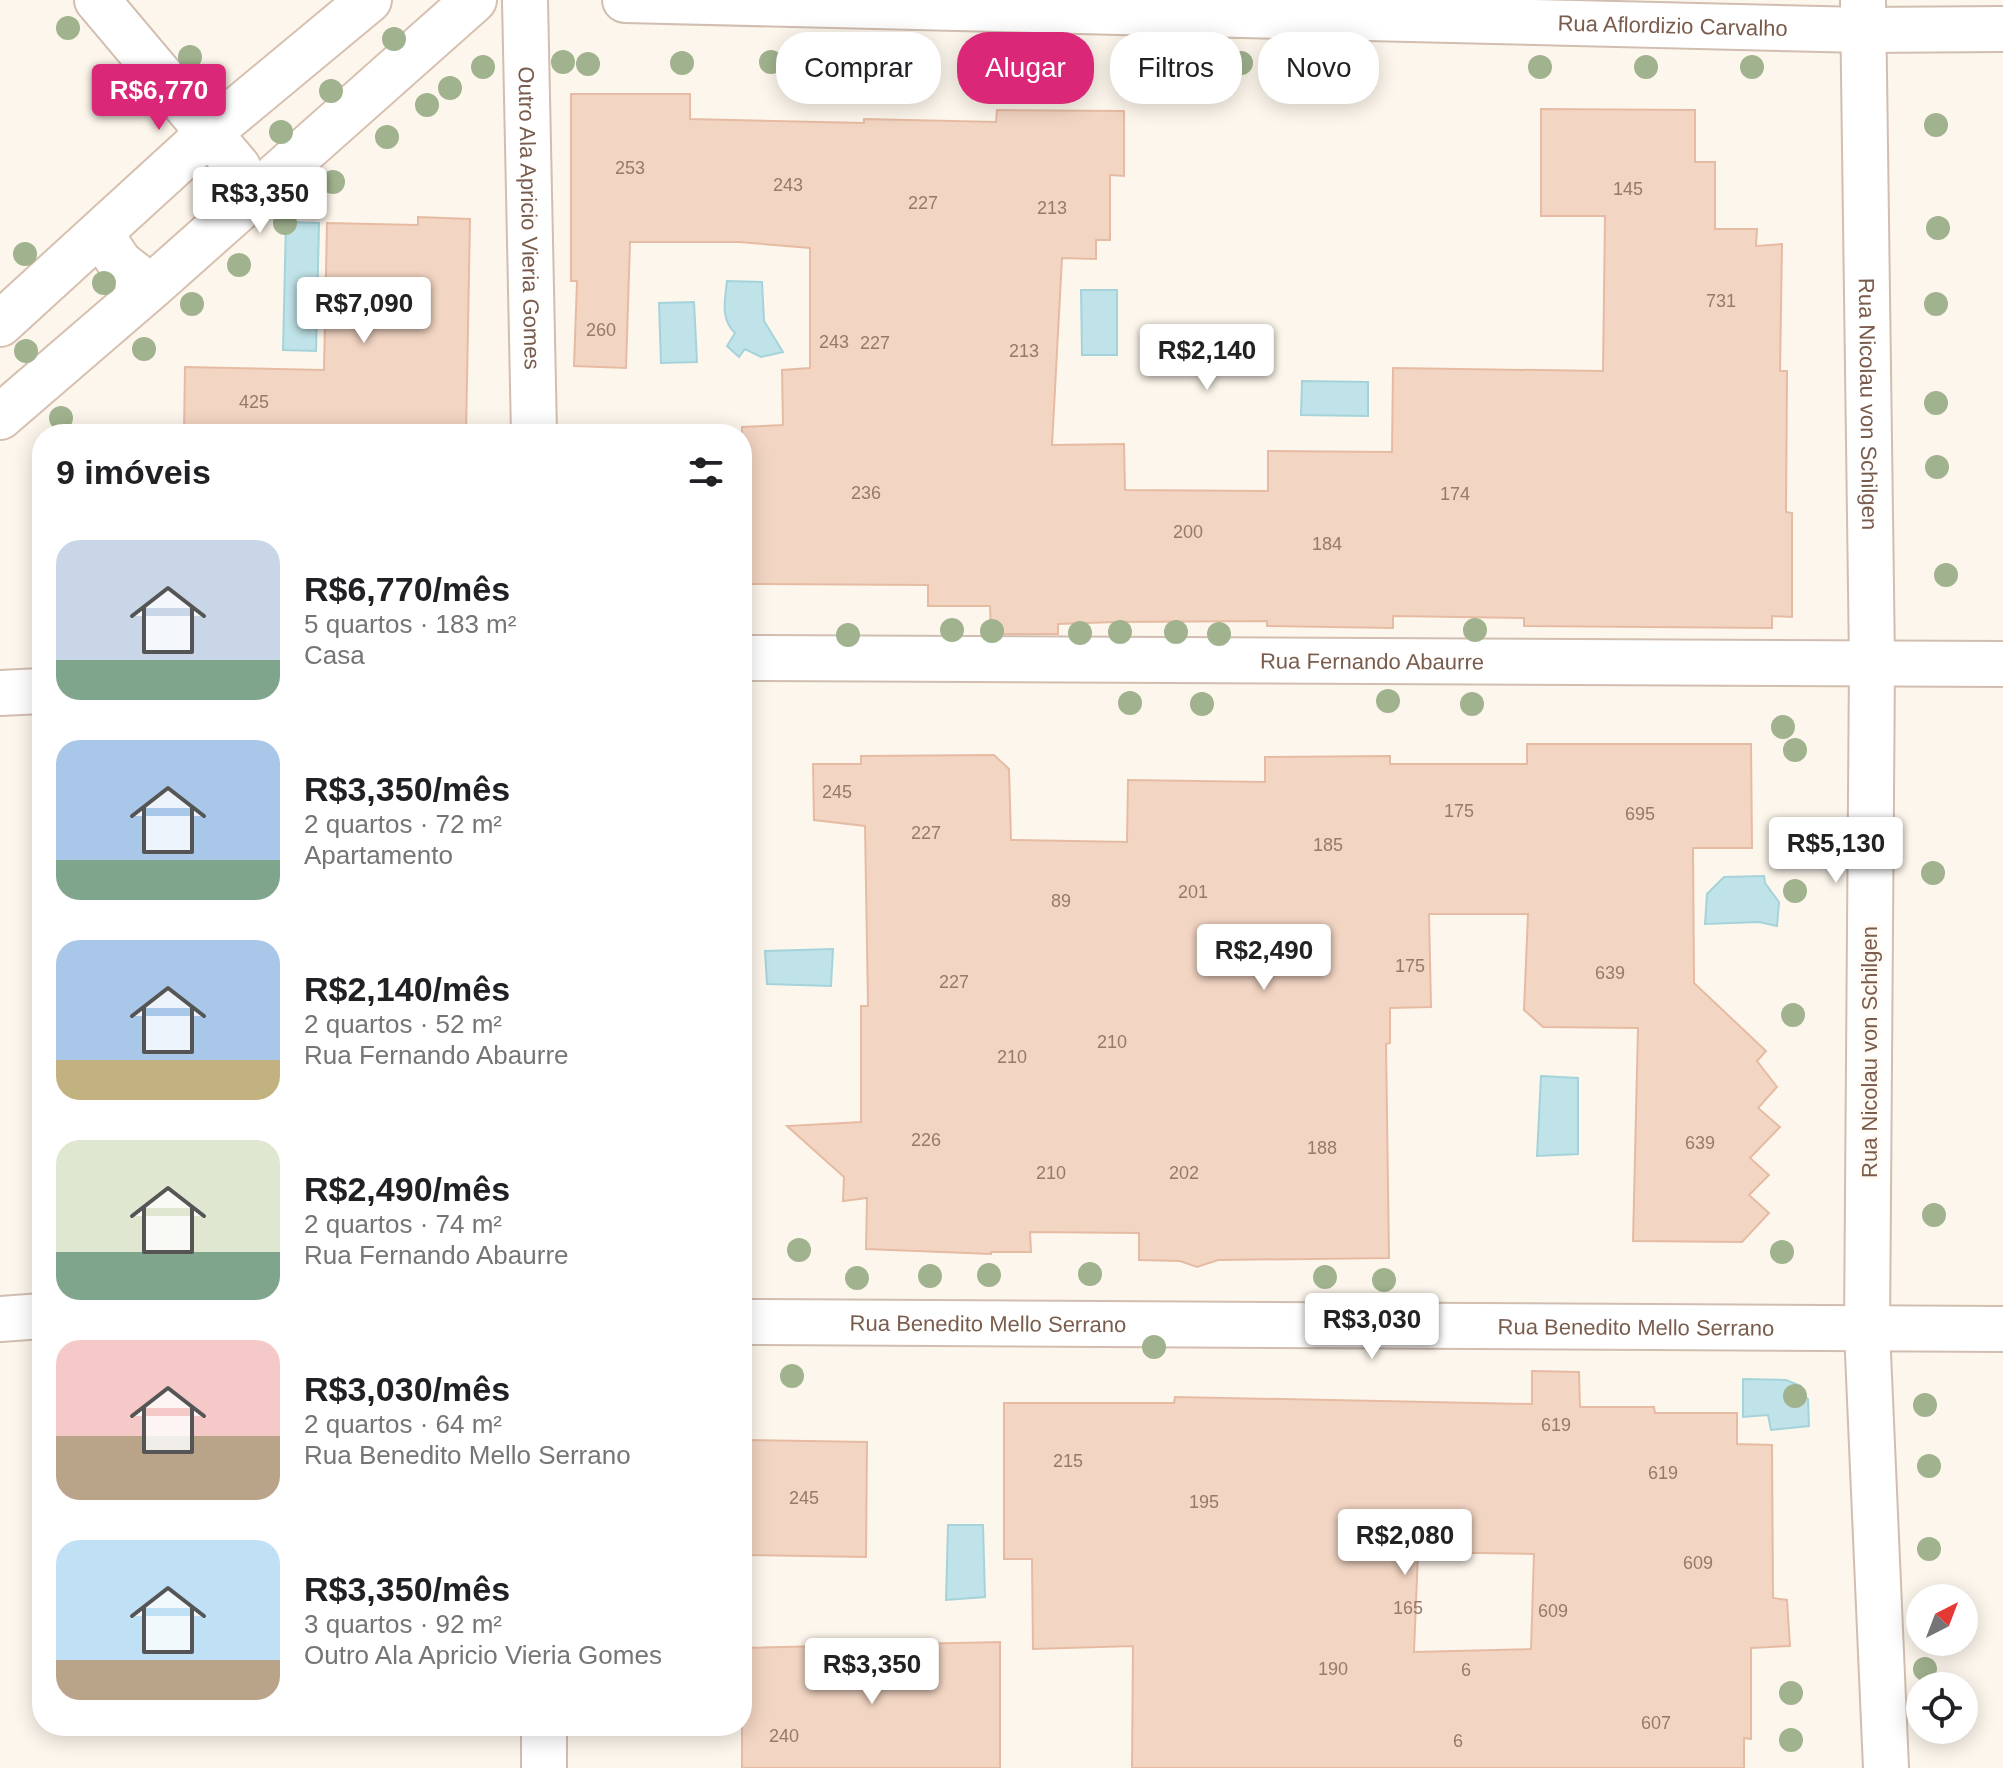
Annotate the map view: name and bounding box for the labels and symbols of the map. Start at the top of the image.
street label: Rua Aflordizio Carvalho [1557,11,1788,41]
pin: R$6,770 [85,64,233,132]
street label: Outro Ala Apricio Vieria Gomes [513,66,545,370]
house number: 253 [615,158,645,178]
pin: R$3,350 [186,167,334,235]
house number: 243 [773,175,803,195]
house number: 145 [1613,179,1643,199]
house number: 227 [908,193,938,213]
house number: 213 [1037,198,1067,218]
pin: R$7,090 [290,277,438,345]
street label: Rua Nicolau von Schilgen [1854,278,1882,530]
house number: 731 [1706,291,1736,311]
house number: 260 [586,320,616,340]
pin: R$2,140 [1133,324,1281,392]
house number: 243 [819,332,849,352]
house number: 227 [860,333,890,353]
house number: 213 [1009,341,1039,361]
house number: 425 [239,392,269,412]
house number: 236 [851,483,881,503]
house number: 174 [1440,484,1470,504]
house number: 200 [1173,522,1203,542]
house number: 184 [1312,534,1342,554]
street label: Rua Fernando Abaurre [1260,648,1484,675]
house number: 245 [822,782,852,802]
house number: 175 [1444,801,1474,821]
house number: 695 [1625,804,1655,824]
pin: R$5,130 [1762,817,1910,885]
house number: 227 [911,823,941,843]
house number: 185 [1313,835,1343,855]
house number: 201 [1178,882,1208,902]
house number: 89 [1051,891,1071,911]
pin: R$2,490 [1190,924,1338,992]
street label: Rua Nicolau von Schilgen [1857,926,1882,1178]
house number: 175 [1395,956,1425,976]
house number: 639 [1595,963,1625,983]
house number: 227 [939,972,969,992]
house number: 210 [1097,1032,1127,1052]
house number: 210 [997,1047,1027,1067]
house number: 226 [911,1130,941,1150]
house number: 639 [1685,1133,1715,1153]
house number: 188 [1307,1138,1337,1158]
house number: 210 [1036,1163,1066,1183]
house number: 202 [1169,1163,1199,1183]
pin: R$3,030 [1298,1293,1446,1361]
street label: Rua Benedito Mello Serrano [850,1311,1126,1337]
street label: Rua Benedito Mello Serrano [1498,1314,1774,1341]
house number: 619 [1541,1415,1571,1435]
house number: 215 [1053,1451,1083,1471]
house number: 619 [1648,1463,1678,1483]
house number: 245 [789,1488,819,1508]
house number: 195 [1189,1492,1219,1512]
pin: R$2,080 [1331,1509,1479,1577]
house number: 609 [1683,1553,1713,1573]
north arrow [1906,1584,1978,1656]
house number: 165 [1393,1598,1423,1618]
house number: 609 [1538,1601,1568,1621]
pin: R$3,350 [798,1638,946,1706]
house number: 190 [1318,1659,1348,1679]
house number: 6 [1461,1660,1471,1680]
house number: 607 [1641,1713,1671,1733]
house number: 240 [769,1726,799,1746]
house number: 6 [1453,1731,1463,1751]

